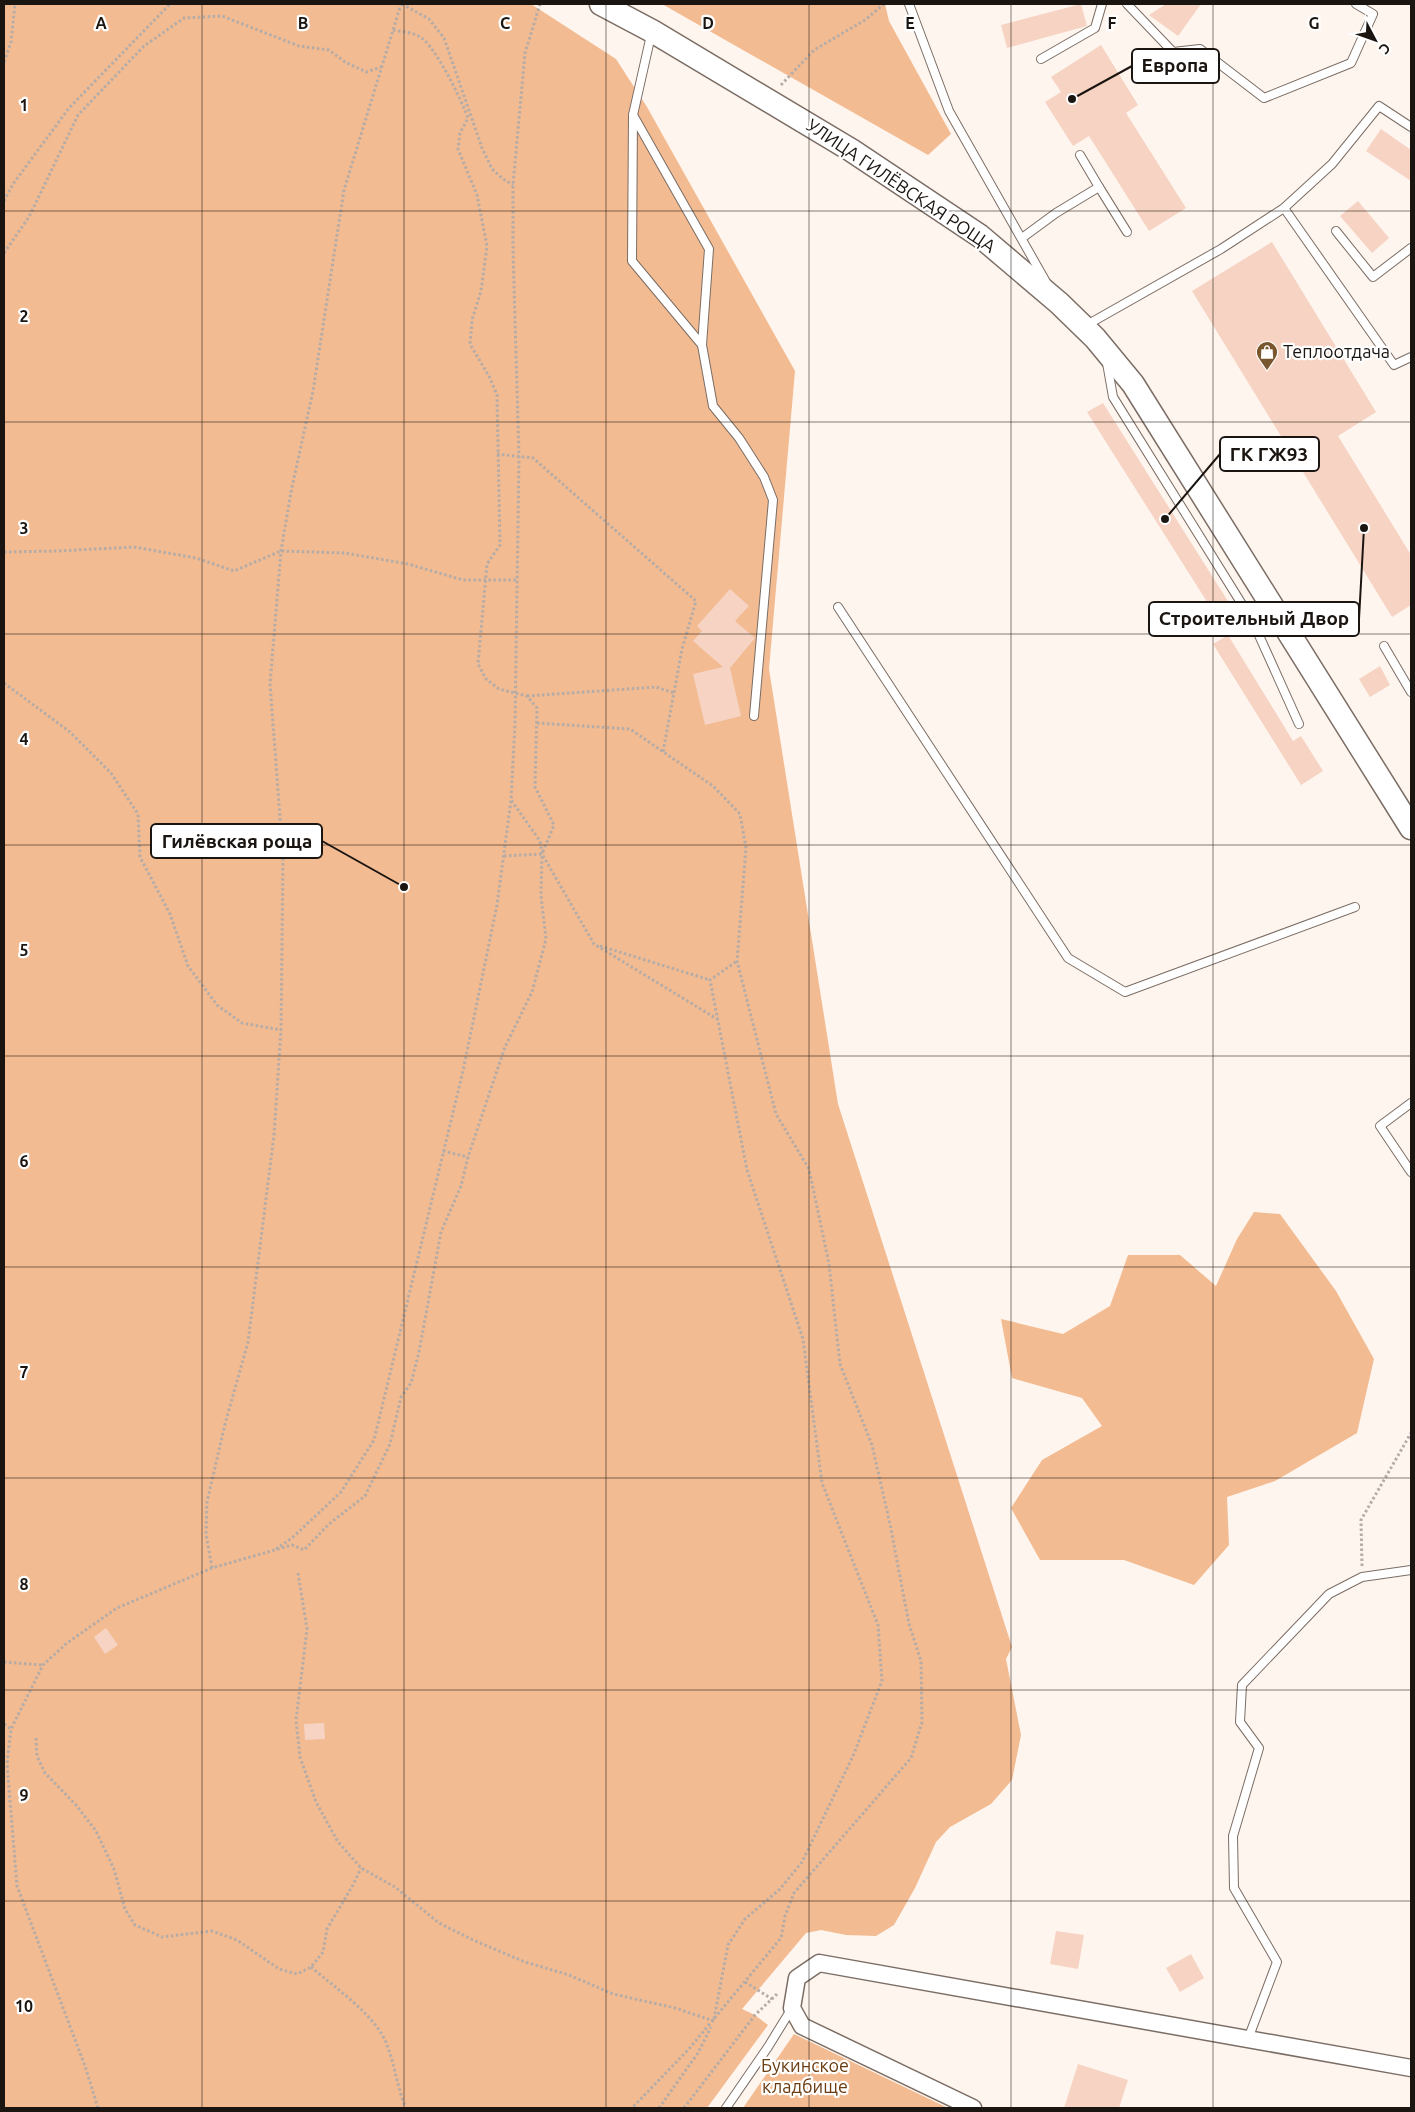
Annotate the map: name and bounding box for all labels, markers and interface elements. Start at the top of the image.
text: A [95,14,107,32]
text: B [298,14,308,32]
text: C [500,14,510,32]
text: D [702,14,714,32]
text: E [905,14,915,32]
text: F [1108,14,1117,32]
text: G [1308,14,1320,32]
north arrow [1350,15,1400,65]
text: С [1376,40,1394,57]
callout: Европа [1132,49,1219,83]
text: Европа [1142,54,1208,76]
text: 1 [19,96,29,114]
street label: УЛИЦА ГИЛЁВСКАЯ РОЩА [803,114,1000,256]
text: 2 [19,307,29,325]
shop icon: Теплоотдача [1255,340,1279,371]
place label: Теплоотдача [1283,341,1390,361]
callout: ГК ГЖ93 [1220,437,1319,471]
text: ГК ГЖ93 [1230,443,1308,465]
text: 3 [19,519,29,537]
callout: Строительный Двор [1149,602,1359,636]
text: Строительный Двор [1159,607,1349,629]
text: 4 [19,730,29,748]
callout: Гилёвская роща [151,824,322,858]
text: Гилёвская роща [162,830,312,852]
text: 5 [19,941,29,959]
text: 6 [19,1152,29,1170]
text: 7 [19,1363,29,1381]
text: 8 [19,1575,29,1593]
text: 9 [19,1786,29,1804]
text: 10 [15,1997,33,2015]
park label: Букинское кладбище [761,2055,849,2096]

